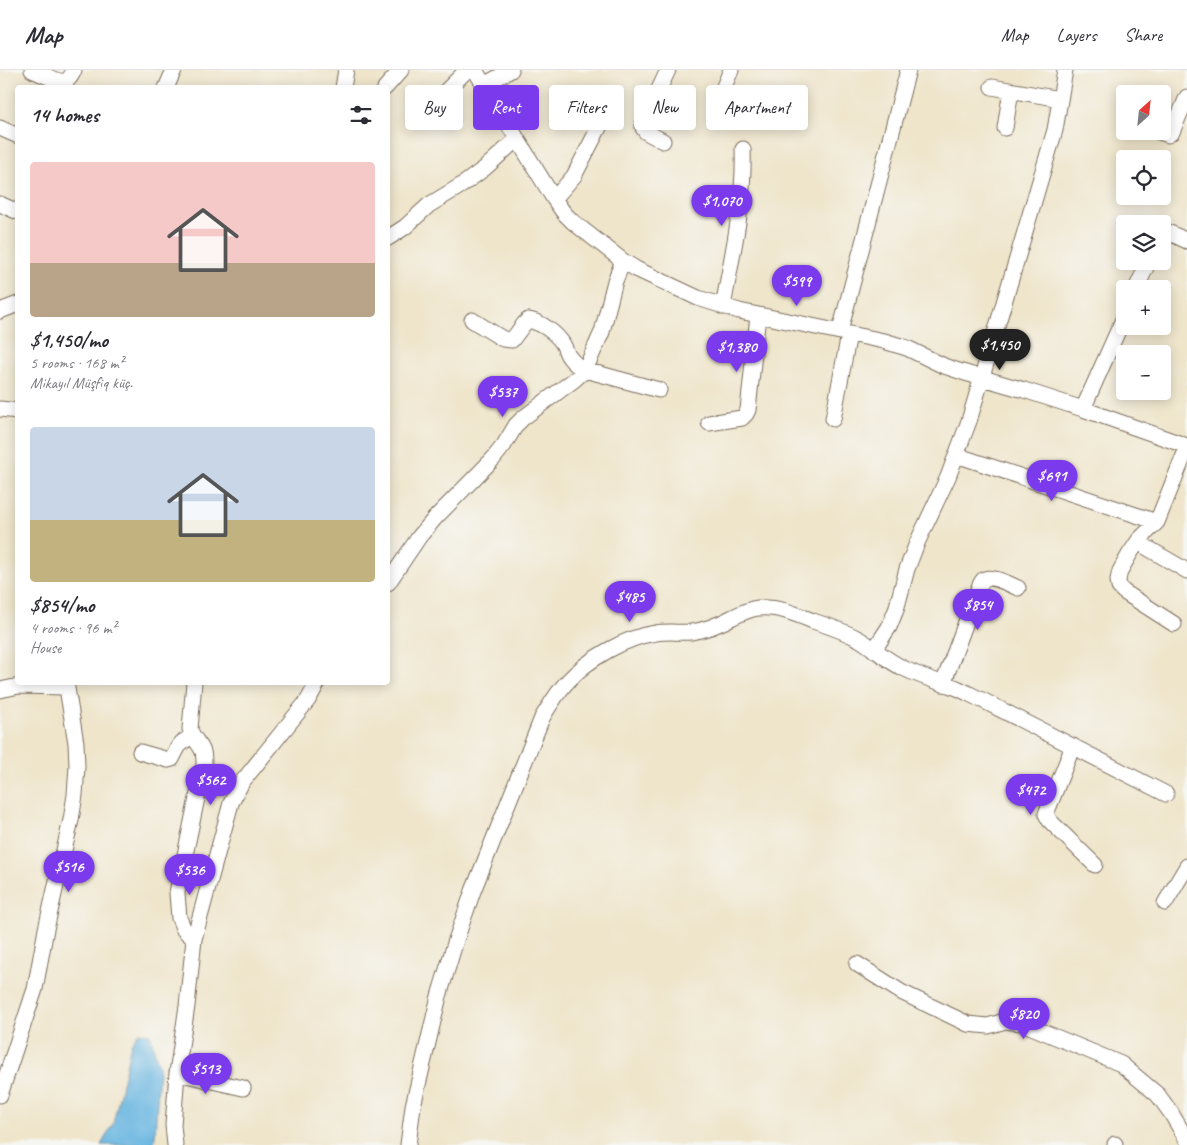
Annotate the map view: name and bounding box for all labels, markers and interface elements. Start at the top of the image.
text: Map [25,20,62,50]
text: Map [1001,24,1029,46]
text: Layers [1057,24,1096,46]
text: Share [1124,24,1162,46]
chip: Buy [405,85,463,130]
chip: Rent [473,85,539,130]
chip: Filters [549,85,624,130]
chip: New [634,85,696,130]
chip: Apartment [706,85,808,130]
north arrow [1116,85,1171,140]
map controls [1116,85,1171,400]
icon: filters [347,101,375,129]
text: 14 homes [30,102,99,128]
button: locate [1116,150,1171,205]
pin: $1,070 [681,184,763,227]
text: $1,070 [702,191,742,211]
icon: home [158,195,248,285]
button: layers [1116,215,1171,270]
pin: $599 [767,264,827,307]
text: $599 [783,271,811,291]
button: + [1116,280,1171,335]
text: $1,450/mo [30,327,108,353]
pin: $1,450 [959,328,1041,371]
pin: $1,380 [696,330,778,373]
text: $1,450 [981,335,1019,355]
text: $1,380 [717,337,757,357]
button: − [1116,345,1171,400]
text: 5 rooms · 168 m² [30,353,124,373]
text: Mikayıl Müşfiq küç. [30,373,133,393]
pin: $537 [473,376,533,418]
text: $537 [489,382,517,402]
icon: home [158,460,248,550]
pin: $691 [1022,460,1082,502]
text: $691 [1038,466,1066,486]
pin: $485 [600,580,660,623]
text: $485 [616,587,644,607]
pin: $854 [948,588,1008,631]
text: $854/mo [30,592,94,618]
text: $854 [964,595,992,615]
text: 4 rooms · 96 m² [30,618,116,638]
text: House [30,638,61,658]
pin: $562 [181,764,241,806]
text: $562 [197,770,225,790]
pin: $472 [1001,774,1061,816]
text: $472 [1017,780,1045,800]
pin: $516 [39,850,99,893]
pin: $536 [160,854,220,896]
text: $516 [55,857,83,877]
text: $536 [176,860,204,880]
pin: $820 [994,998,1054,1040]
text: $820 [1010,1004,1038,1024]
pin: $513 [176,1052,236,1095]
text: $513 [192,1059,220,1079]

